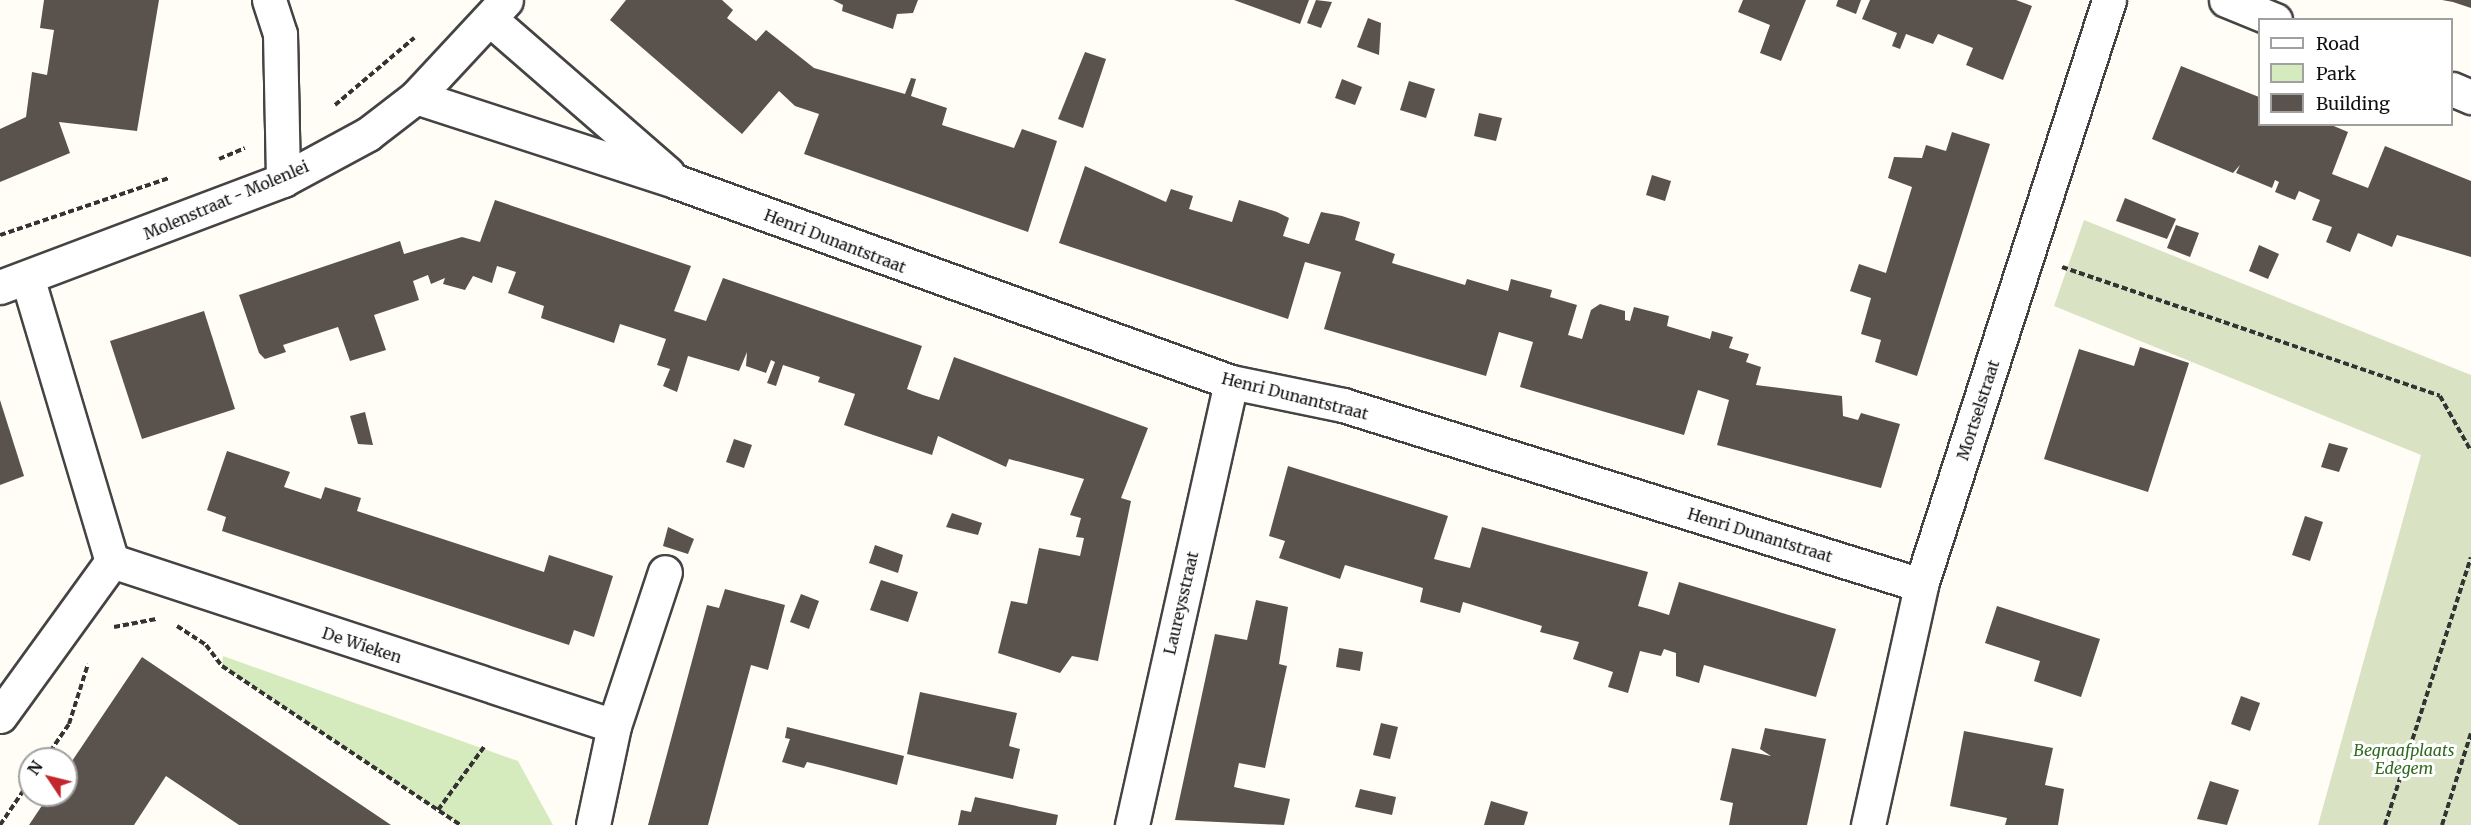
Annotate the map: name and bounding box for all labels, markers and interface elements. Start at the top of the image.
legend [2258,18,2453,126]
text: Road [2316,32,2360,55]
text: Park [2316,62,2356,85]
text: Building [2316,92,2390,115]
street label: Molenstraat - Molenlei [141,156,311,244]
street label: Henri Dunantstraat [761,205,909,277]
street label: Mortselstraat [1953,357,2003,463]
street label: Henri Dunantstraat [1220,368,1370,424]
street label: Henri Dunantstraat [1685,504,1835,566]
street label: Laureysstraat [1160,549,1202,657]
street label: De Wieken [320,623,404,667]
park label: Begraafplaats Edegem [2354,740,2454,778]
north arrow [18,747,78,807]
text: N [23,757,47,779]

